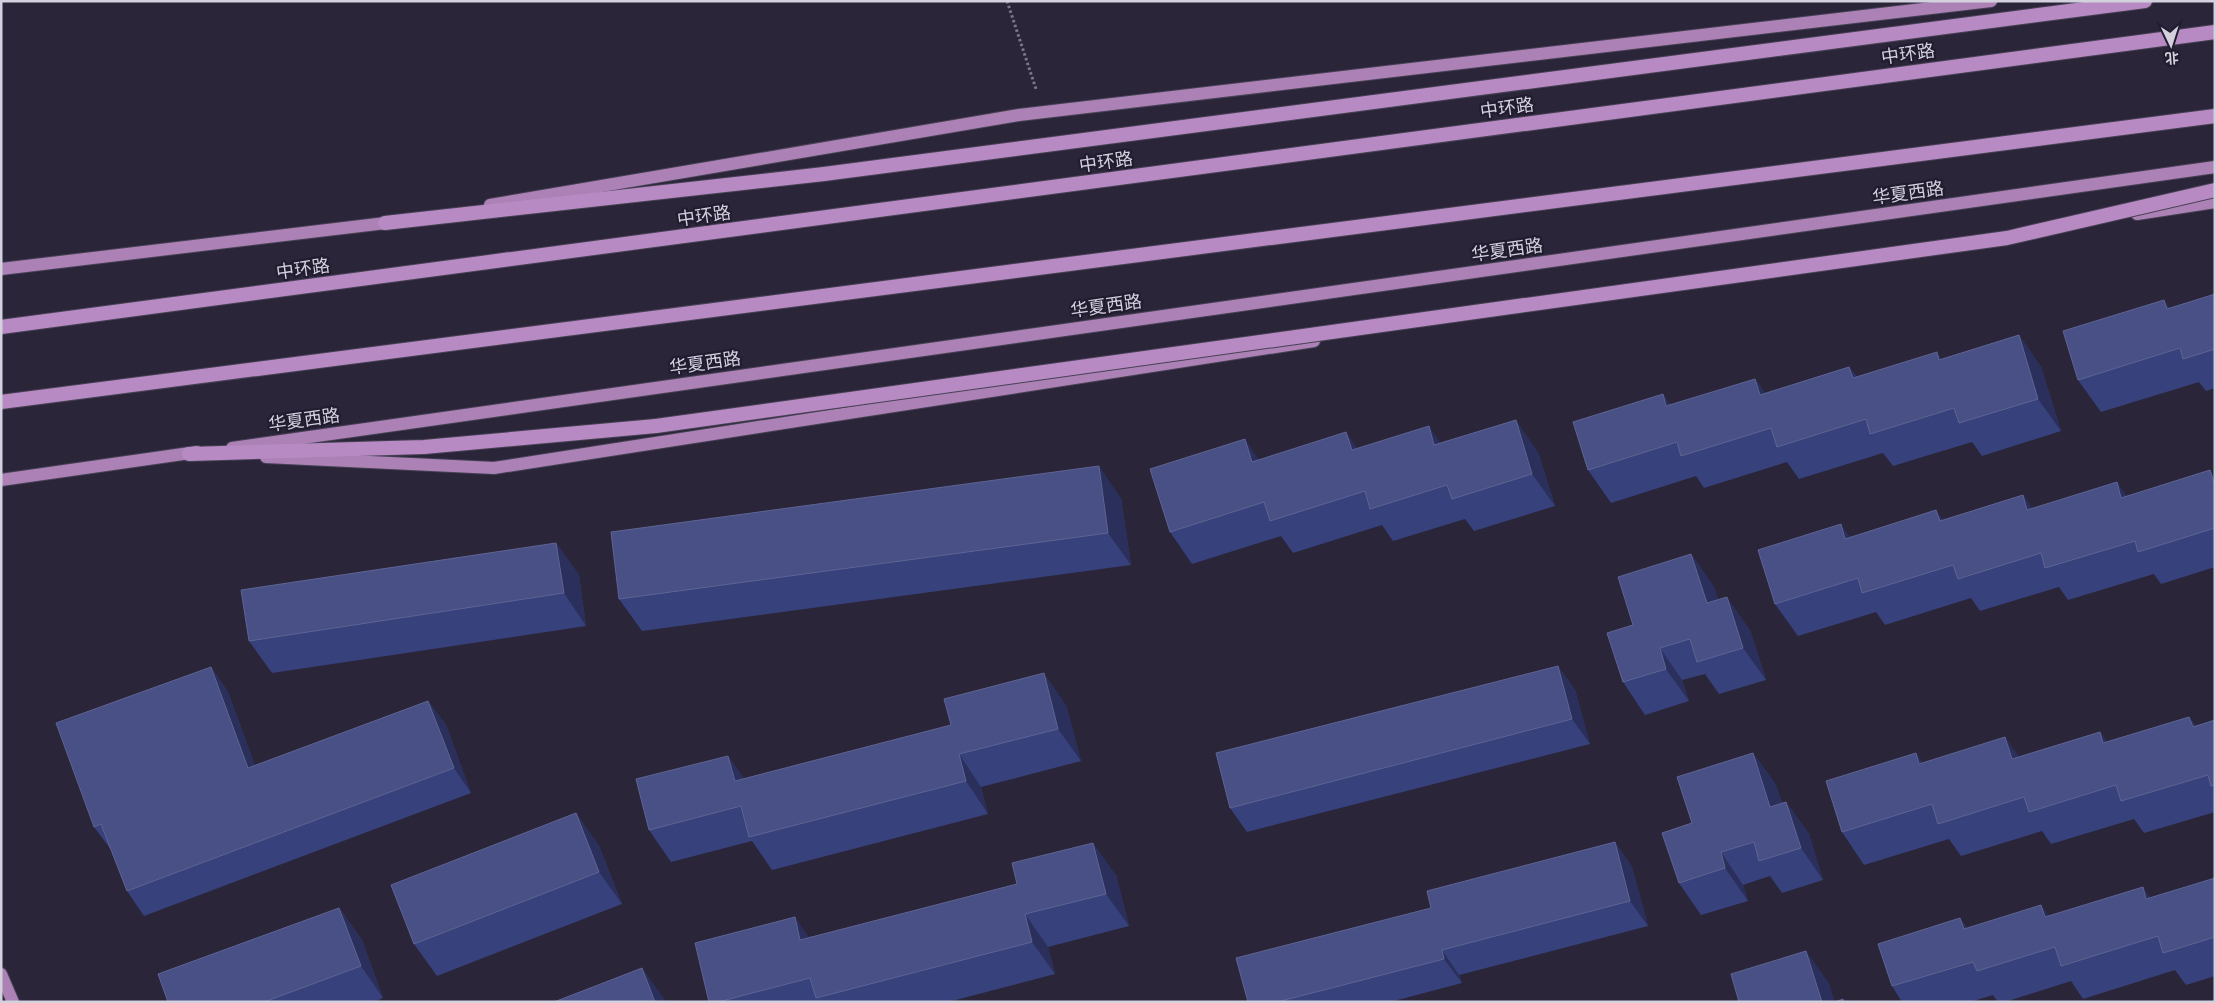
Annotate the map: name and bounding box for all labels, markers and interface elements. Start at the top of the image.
north arrow [2146,20,2196,70]
street label: 中环路 [1880,39,1936,69]
text: 北 [2164,49,2180,67]
street label: 中环路 [1479,93,1535,123]
street label: 中环路 [1078,147,1134,177]
street label: 华夏西路 [1871,177,1945,209]
street label: 中环路 [676,201,732,231]
street label: 华夏西路 [1470,234,1544,266]
street label: 中环路 [275,254,331,284]
street label: 华夏西路 [1069,290,1143,322]
street label: 华夏西路 [668,347,742,379]
street label: 华夏西路 [267,404,341,436]

